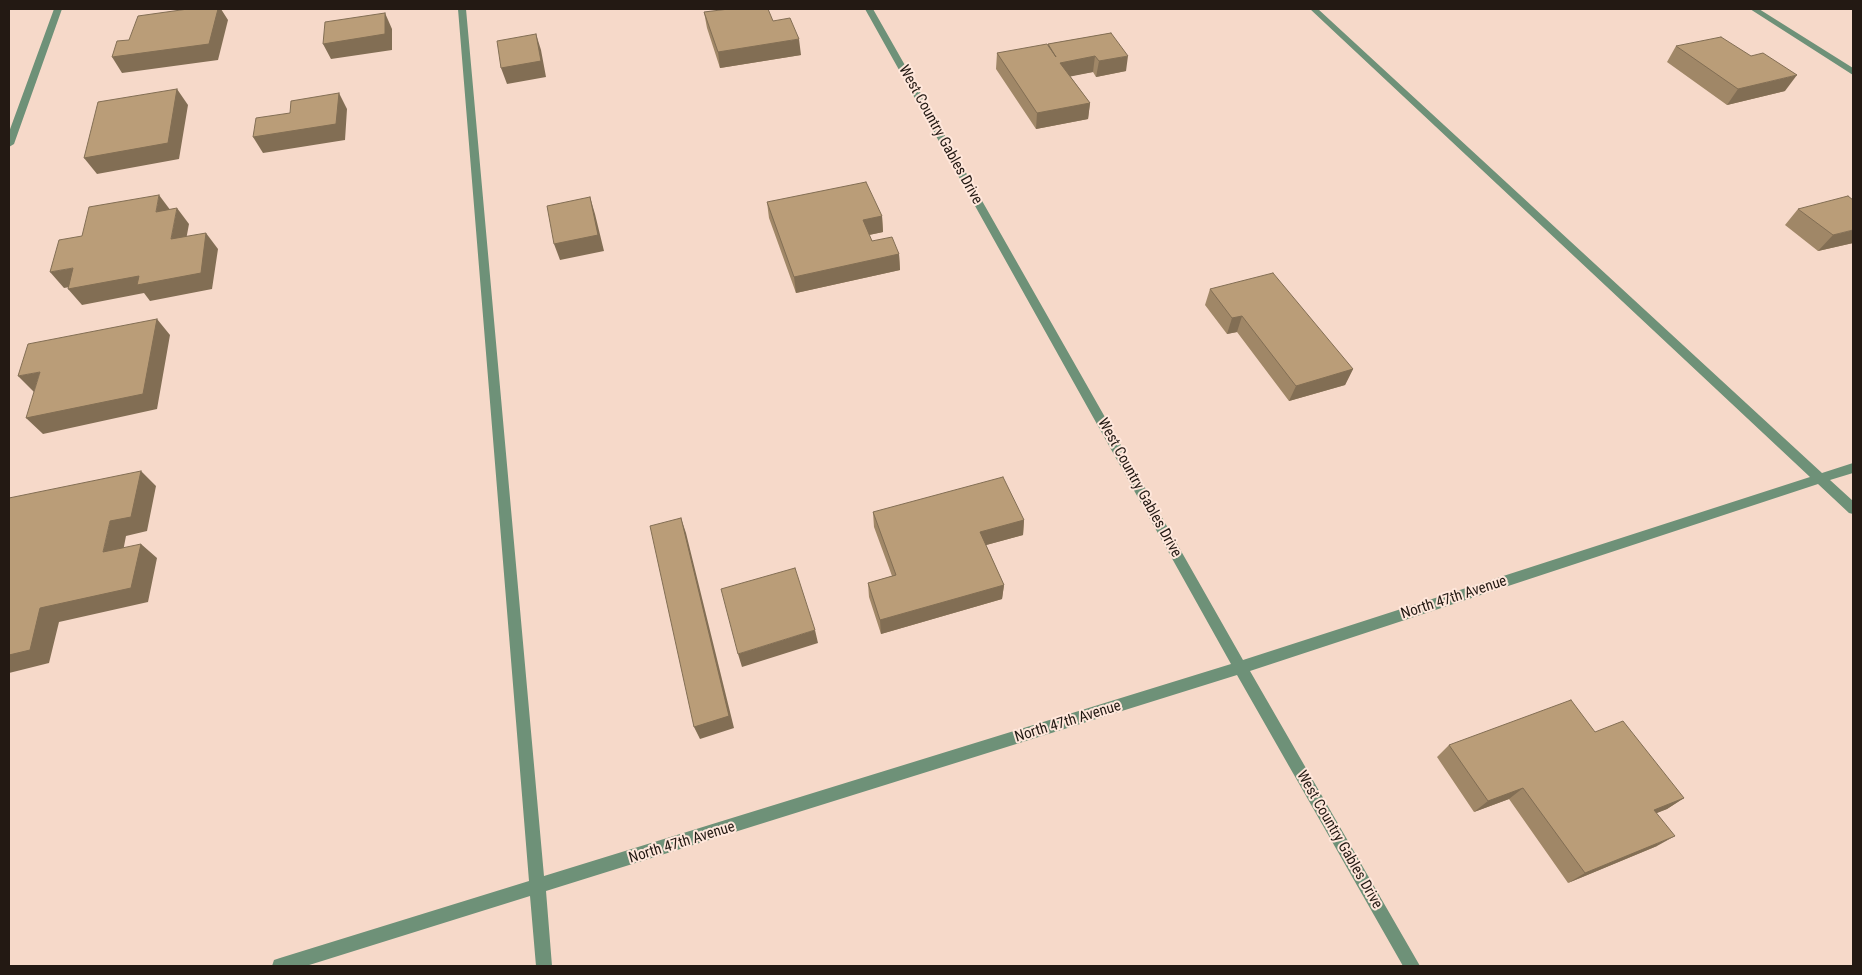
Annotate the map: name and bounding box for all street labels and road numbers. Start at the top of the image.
street label: West Country Gables Drive [894,62,986,208]
street label: West Country Gables Drive [1093,415,1185,561]
street label: North 47th Avenue [1399,572,1509,624]
street label: North 47th Avenue [1013,697,1123,747]
street label: West Country Gables Drive [1292,768,1386,912]
street label: North 47th Avenue [627,818,737,868]

